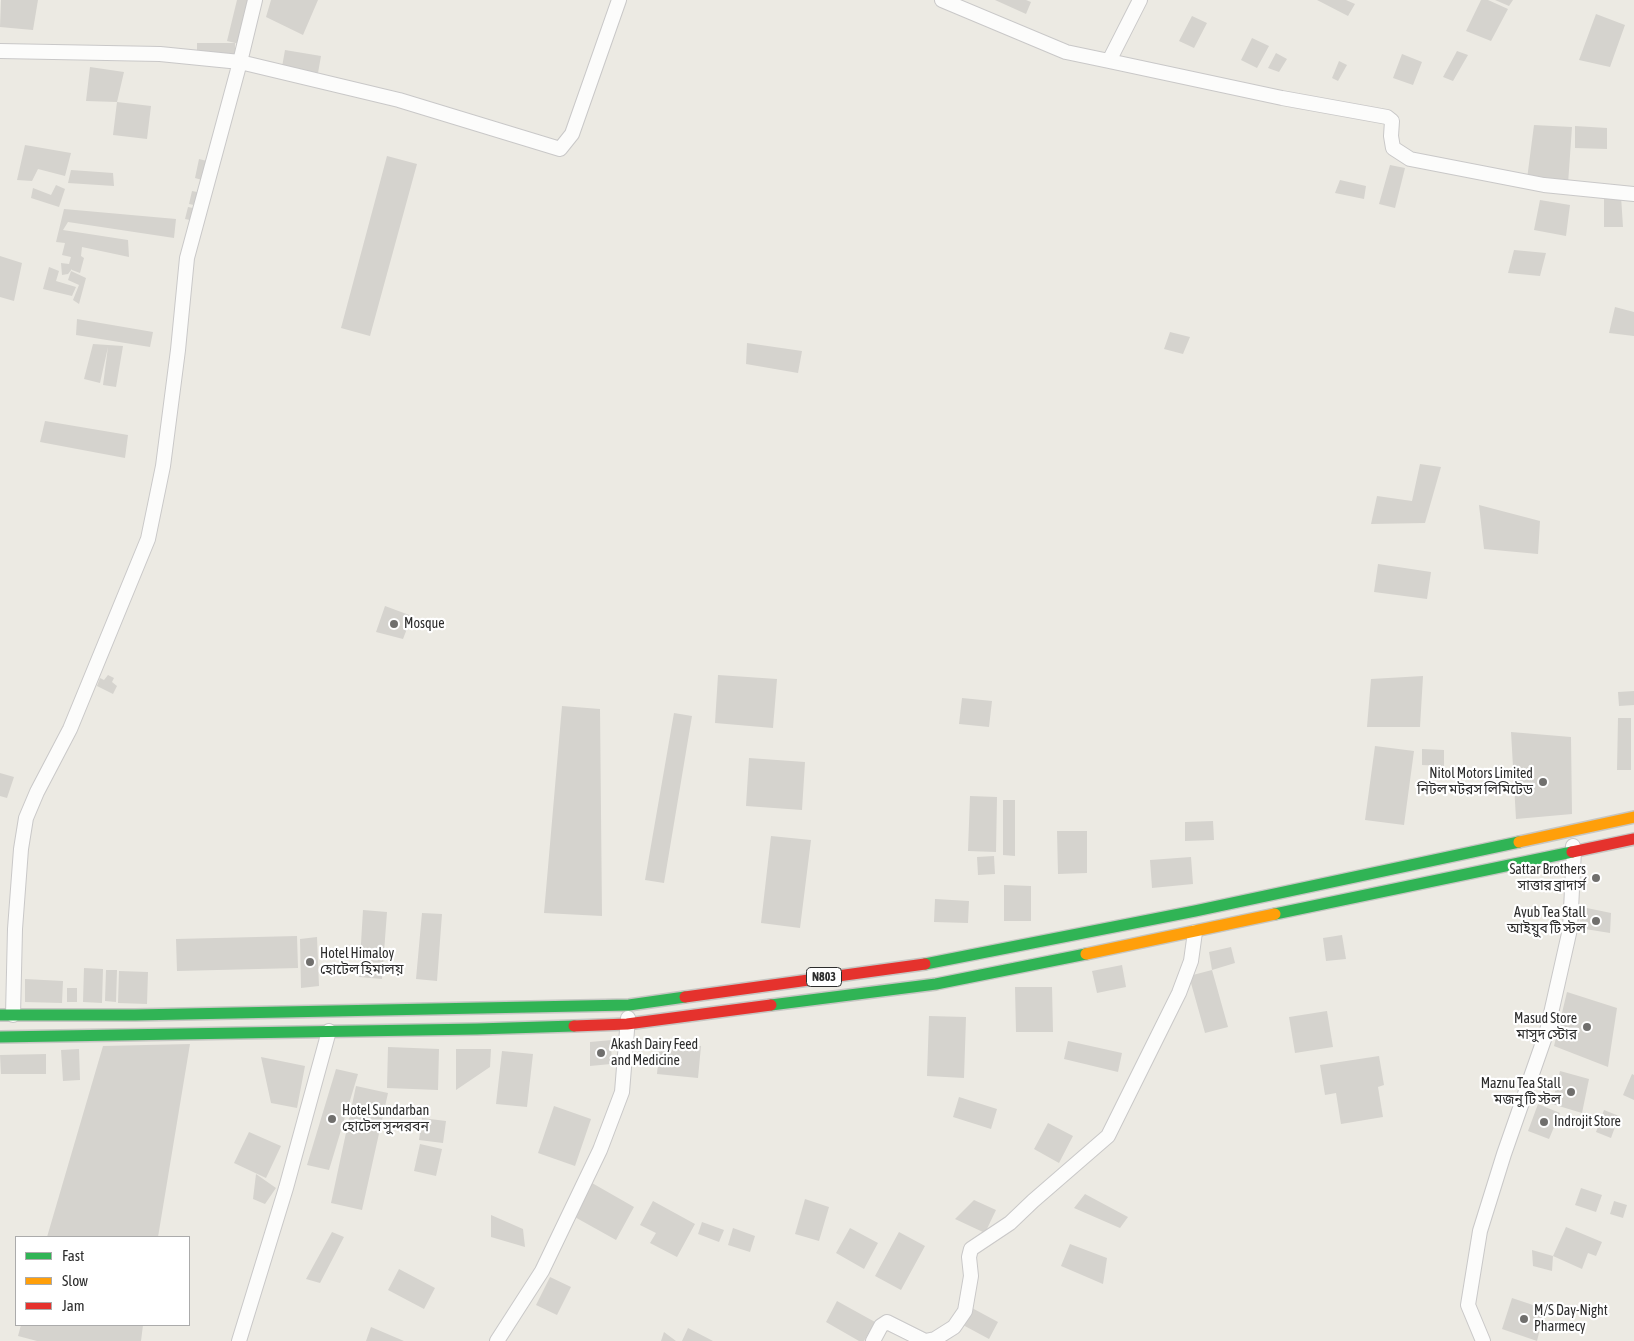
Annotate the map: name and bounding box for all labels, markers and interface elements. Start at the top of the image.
place label: Mosque [404,616,445,632]
marker: Mosque [388,618,400,630]
place label: Nitol Motors Limited নিটল মটরস লিমিটেড [1417,766,1533,799]
marker: Nitol Motors Limited নিটল মটরস লিমিটেড [1537,776,1549,788]
place label: Sattar Brothers সাত্তার ব্রাদার্স [1509,862,1586,894]
marker: Sattar Brothers সাত্তার ব্রাদার্স [1590,872,1602,884]
place label: Ayub Tea Stall আইয়ুব টি স্টল [1507,905,1586,938]
marker: Ayub Tea Stall আইয়ুব টি স্টল [1590,915,1602,927]
place label: Hotel Himaloy হোটেল হিমালয় [320,946,404,979]
marker: Hotel Himaloy হোটেল হিমালয় [304,956,316,968]
road number: N803 [806,968,842,986]
place label: Masud Store মাসুদ স্টোর [1514,1011,1577,1044]
marker: Masud Store মাসুদ স্টোর [1581,1021,1593,1033]
place label: Akash Dairy Feed and Medicine [611,1037,698,1070]
marker: Akash Dairy Feed and Medicine [595,1047,607,1059]
place label: Maznu Tea Stall মজনু টি স্টল [1481,1076,1561,1108]
marker: Maznu Tea Stall মজনু টি স্টল [1565,1086,1577,1098]
place label: Hotel Sundarban হোটেল সুন্দরবন [342,1103,429,1136]
marker: Hotel Sundarban হোটেল সুন্দরবন [326,1113,338,1125]
place label: Indrojit Store [1554,1114,1621,1130]
marker: Indrojit Store [1538,1116,1550,1128]
legend [15,1236,190,1326]
text: Fast [62,1247,84,1264]
text: Slow [62,1272,88,1289]
text: Jam [62,1297,85,1314]
place label: M/S Day-Night Pharmecy [1534,1303,1608,1335]
marker: M/S Day-Night Pharmecy [1518,1313,1530,1325]

